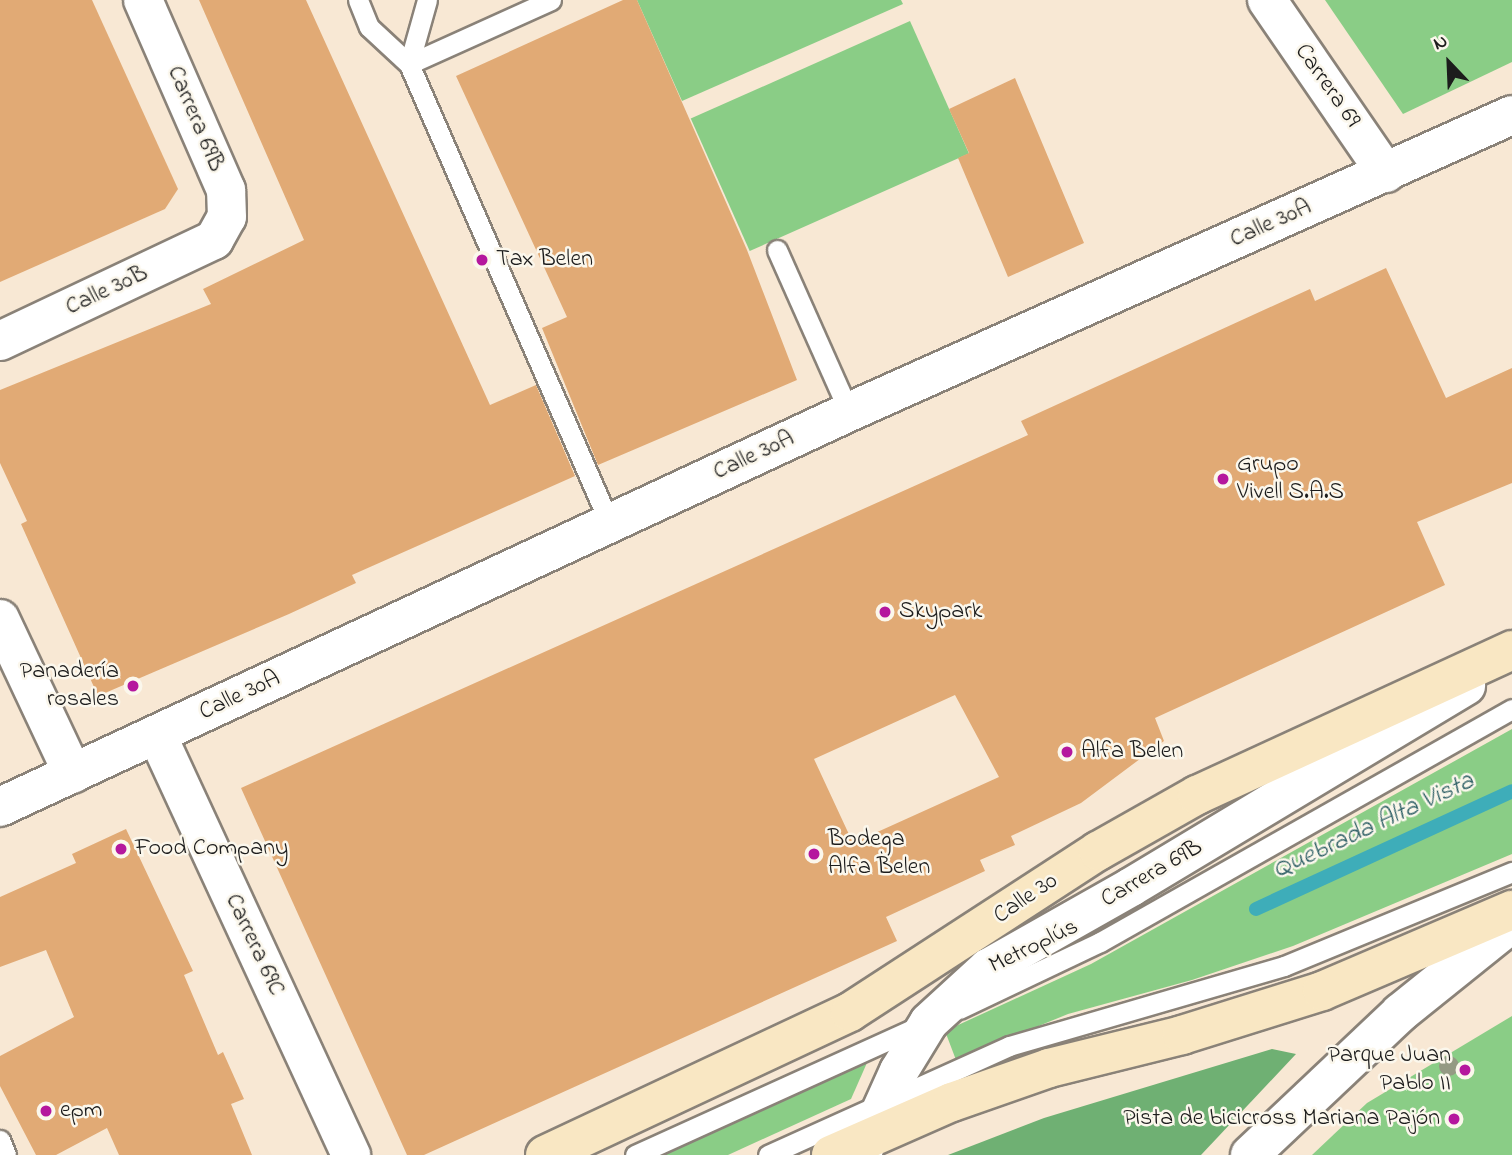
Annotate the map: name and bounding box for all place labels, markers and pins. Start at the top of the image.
place label: Tax Belen [496,246,593,274]
marker: Tax Belen [474,252,490,268]
place label: Grupo Vivell S.A.S [1237,451,1344,507]
marker: Grupo Vivell S.A.S [1215,471,1231,487]
place label: Skypark [899,598,982,626]
marker: Skypark [877,604,893,620]
place label: Panadería rosales [20,658,119,714]
marker: Panadería rosales [125,678,141,694]
place label: Alfa Belen [1081,738,1183,766]
marker: Alfa Belen [1059,744,1075,760]
place label: Bodega Alfa Belen [828,826,930,882]
place label: Food Company [135,835,288,863]
marker: Food Company [113,841,129,857]
marker: Bodega Alfa Belen [806,846,822,862]
place label: Parque Juan Pablo II [1328,1042,1451,1098]
marker: Parque Juan Pablo II [1457,1062,1473,1078]
place label: epm [60,1097,102,1125]
marker: epm [38,1103,54,1119]
place label: Pista de bicicross Mariana Pajón [1123,1105,1440,1133]
marker: Pista de bicicross Mariana Pajón [1446,1111,1462,1127]

